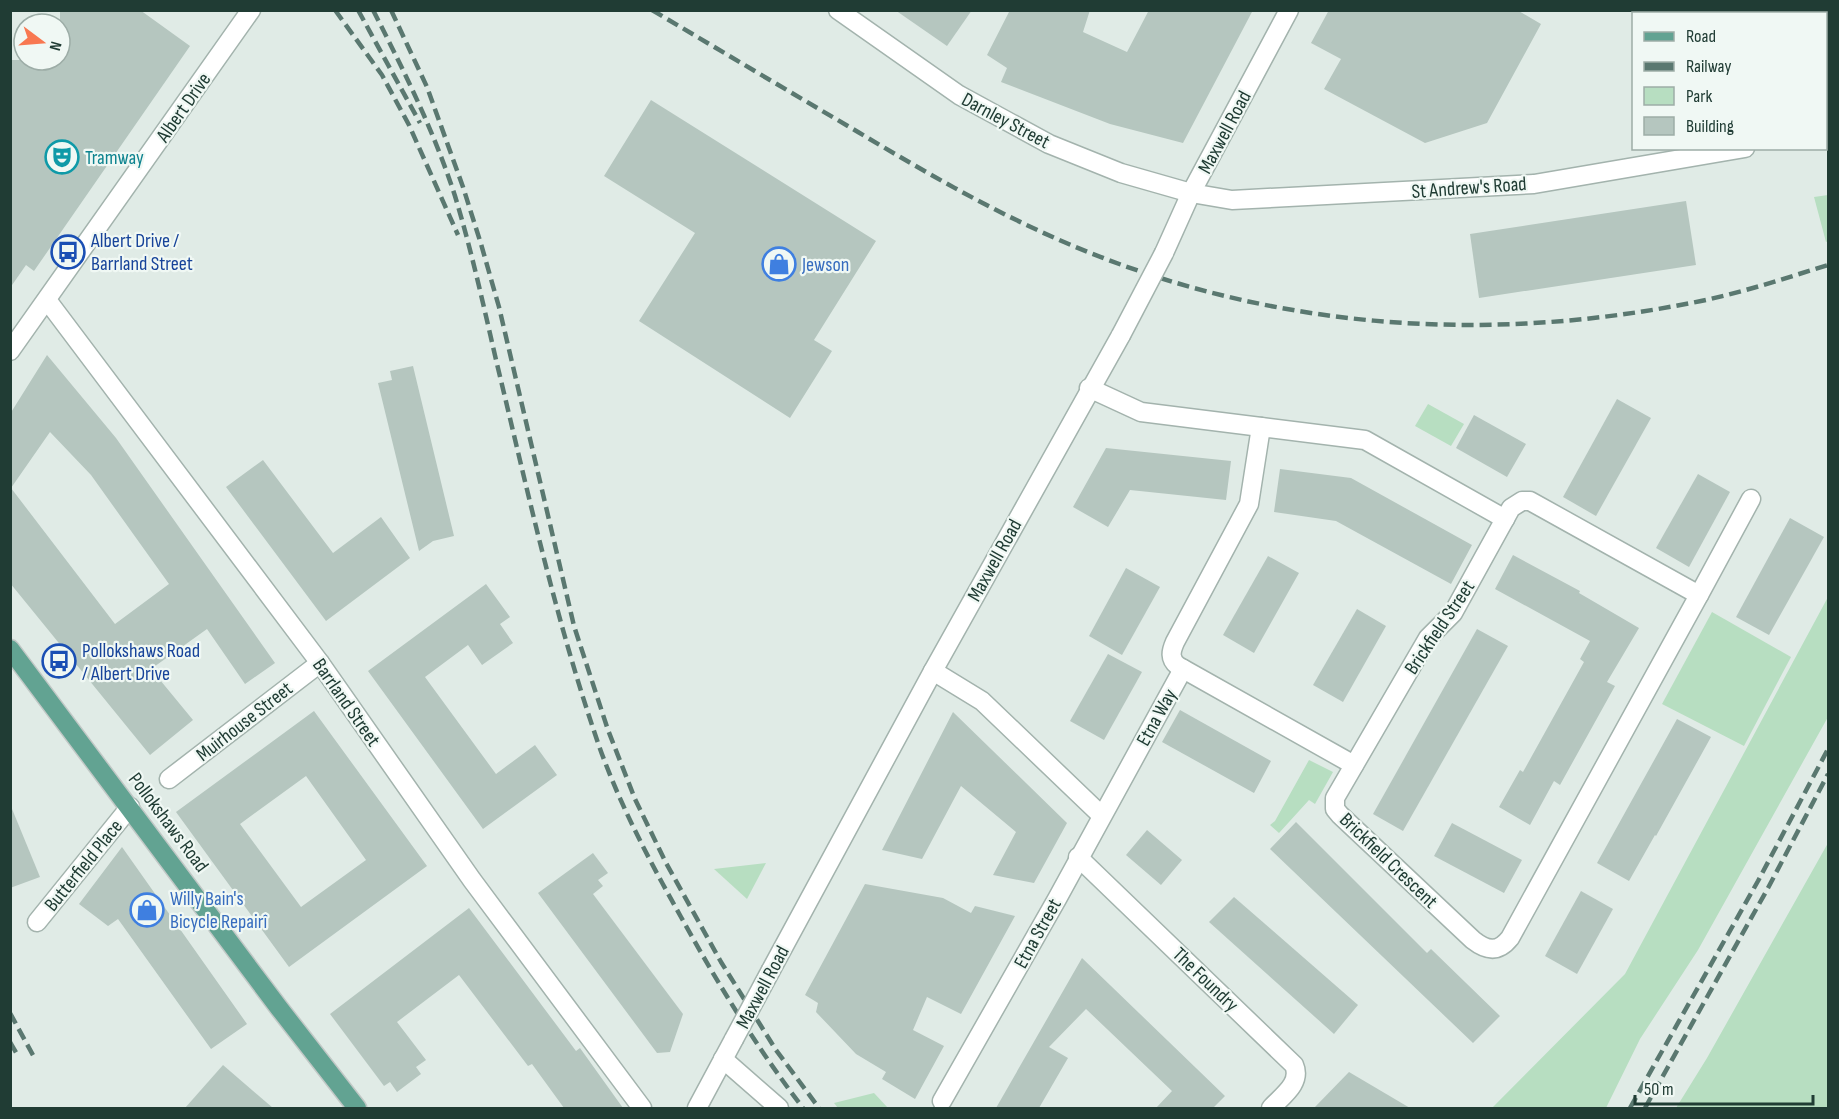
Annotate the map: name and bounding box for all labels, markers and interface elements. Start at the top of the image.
north arrow [12,12,72,72]
legend [1632,12,1827,150]
text: Road [1686,26,1716,47]
text: N [45,39,65,52]
text: Railway [1686,56,1731,77]
street label: Albert Drive [151,68,216,148]
text: Park [1686,86,1712,107]
street label: Maxwell Road [1193,87,1257,178]
street label: Darnley Street [957,88,1054,154]
text: Building [1686,116,1734,137]
theatre icon: Tramway [44,139,80,175]
place label: Tramway [85,146,144,170]
street label: St Andrew's Road [1411,172,1527,204]
place label: Albert Drive / Barrland Street [90,229,193,276]
bus stop icon: Albert Drive / Barrland Street [50,234,86,270]
shop icon: Jewson [761,246,797,282]
place label: Jewson [801,253,849,277]
street label: Maxwell Road [963,515,1027,606]
street label: Brickfield Street [1400,576,1480,679]
place label: Pollokshaws Road / Albert Drive [82,639,200,686]
bus stop icon: Pollokshaws Road / Albert Drive [41,643,77,679]
street label: Barrland Street [307,654,385,751]
street label: Muirhouse Street [192,677,298,767]
street label: Etna Way [1131,684,1182,750]
street label: Pollokshaws Road [123,768,213,877]
street label: Brickfield Crescent [1334,808,1442,913]
street label: Butterfield Place [39,815,128,916]
place label: Willy Bain's Bicycle Repairî [170,887,267,934]
shop icon: Willy Bain's Bicycle Repairî [129,892,165,928]
street label: Etna Street [1009,894,1067,973]
street label: Maxwell Road [731,942,795,1033]
street label: The Foundry [1167,943,1243,1017]
scale bar [1635,1068,1814,1106]
text: 50 m [1644,1079,1674,1100]

